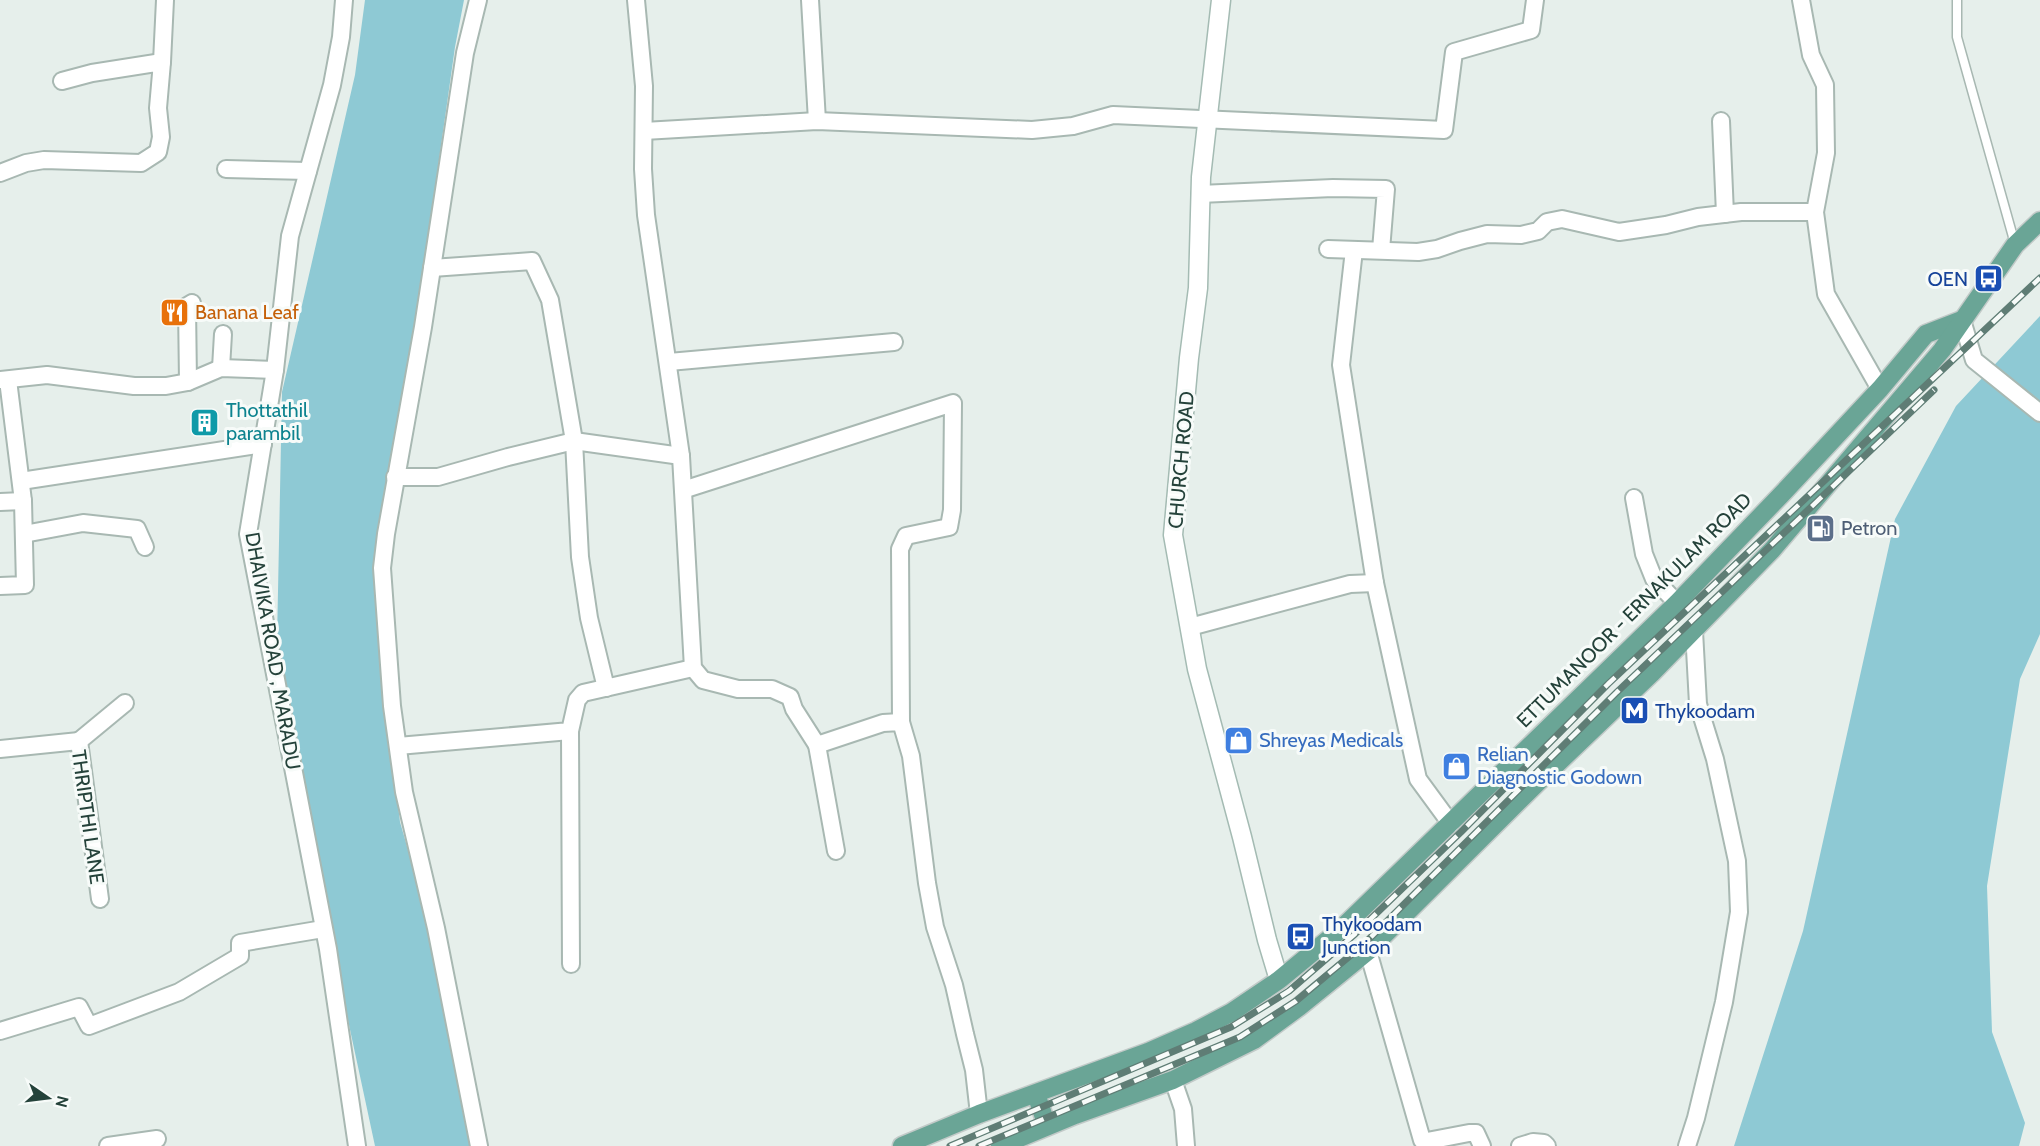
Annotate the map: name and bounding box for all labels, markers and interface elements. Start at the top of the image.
bus stop icon: OEN [1973,263,2005,295]
place label: OEN [1927,267,1968,291]
restaurant icon: Banana Leaf [158,296,190,328]
place label: Banana Leaf [195,300,299,324]
street label: CHURCH ROAD [1163,390,1199,530]
place label: Thottathil parambil [226,398,308,445]
building icon: Thottathil parambil [189,406,221,438]
street label: ETTUMANOOR - ERNAKULAM ROAD [1512,488,1756,732]
fuel station icon: Petron [1804,512,1836,544]
place label: Petron [1841,516,1897,540]
street label: DHAIVIKA ROAD , MARADU [240,530,306,772]
metro station icon: Thykoodam [1618,695,1650,727]
place label: Thykoodam [1655,699,1755,723]
shop icon: Shreyas Medicals [1222,724,1254,756]
place label: Shreyas Medicals [1259,728,1403,752]
place label: Relian Diagnostic Godown [1477,742,1642,789]
street label: THRIPTHI LANE [67,748,109,886]
shop icon: Relian Diagnostic Godown [1440,750,1472,782]
place label: Thykoodam Junction [1321,912,1422,959]
bus stop icon: Thykoodam Junction [1285,920,1317,952]
north arrow [18,1068,78,1128]
text: N [51,1094,73,1109]

